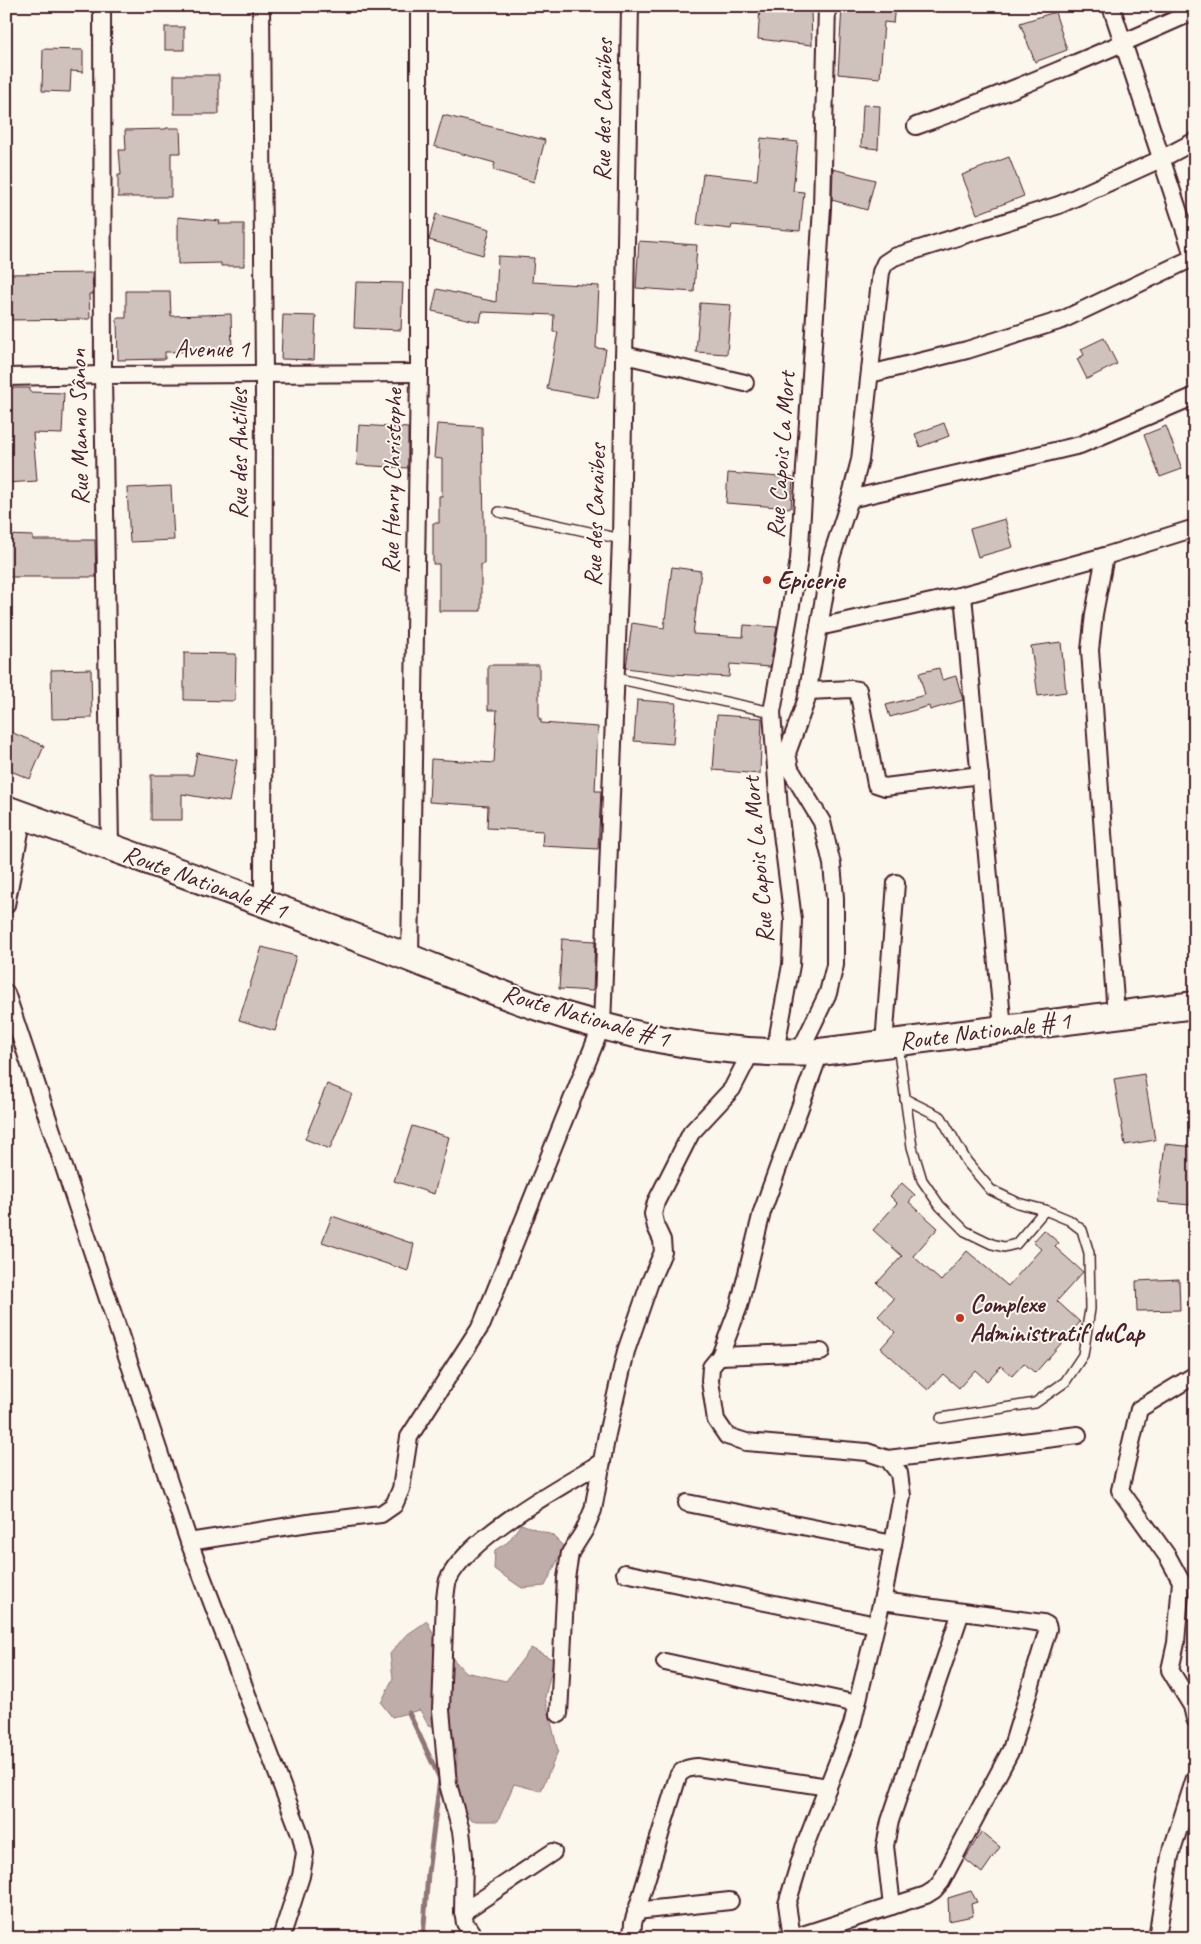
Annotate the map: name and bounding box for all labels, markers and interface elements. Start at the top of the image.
street label: Rue des Caraïbes [586,36,620,182]
street label: Avenue 1 [175,333,251,365]
street label: Rue Manno Sânon [62,348,96,505]
street label: Rue Capois La Mort [759,368,803,539]
street label: Rue des Antilles [223,386,255,519]
street label: Rue Henry Christophe [374,386,410,574]
street label: Rue des Caraïbes [577,441,614,587]
place label: Epicerie [777,564,847,596]
marker: Epicerie [761,574,773,586]
street label: Rue Capois La Mort [735,773,781,945]
street label: Route Nationale # 1 [119,837,293,927]
street label: Route Nationale # 1 [499,977,675,1056]
street label: Route Nationale # 1 [897,1004,1074,1057]
place label: Complexe Administratif duCap [970,1288,1145,1349]
marker: Complexe Administratif duCap [954,1312,966,1324]

